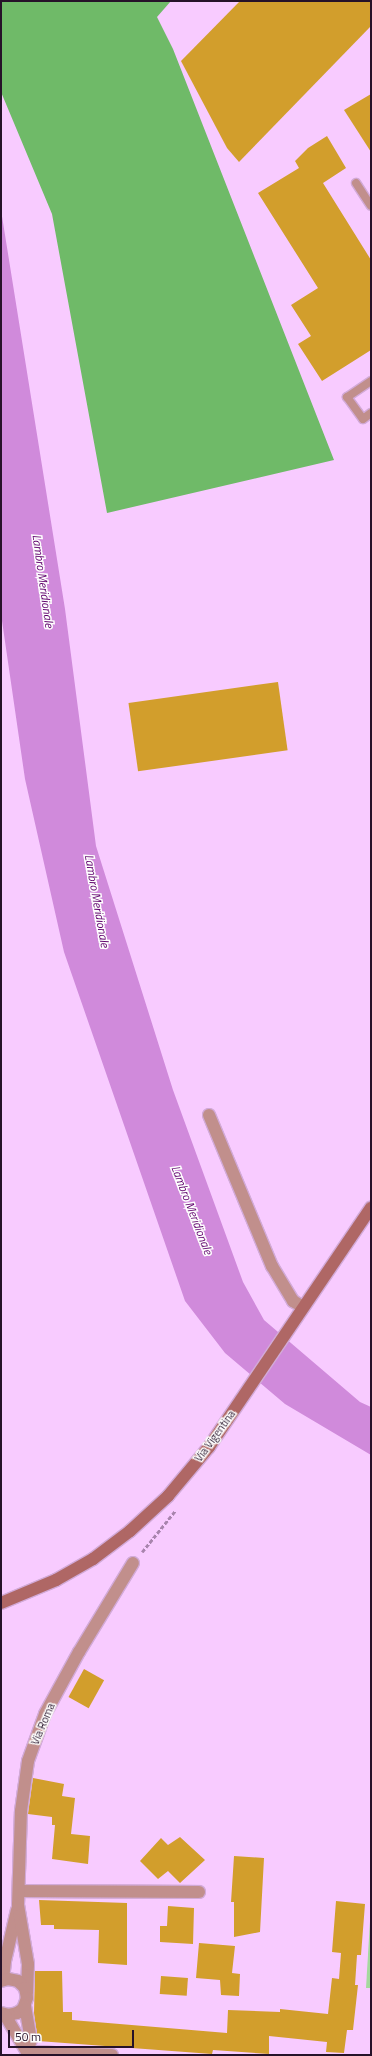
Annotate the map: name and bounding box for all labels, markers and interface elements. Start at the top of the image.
water label: Lambro Meridionale [29,533,57,629]
water label: Lambro Meridionale [82,853,112,949]
water label: Lambro Meridionale [168,1163,216,1257]
street label: Via Vigentina [192,1408,238,1464]
street label: Via Roma [28,1701,58,1747]
scale bar [10,2022,136,2048]
text: 50 m [15,2027,41,2046]

